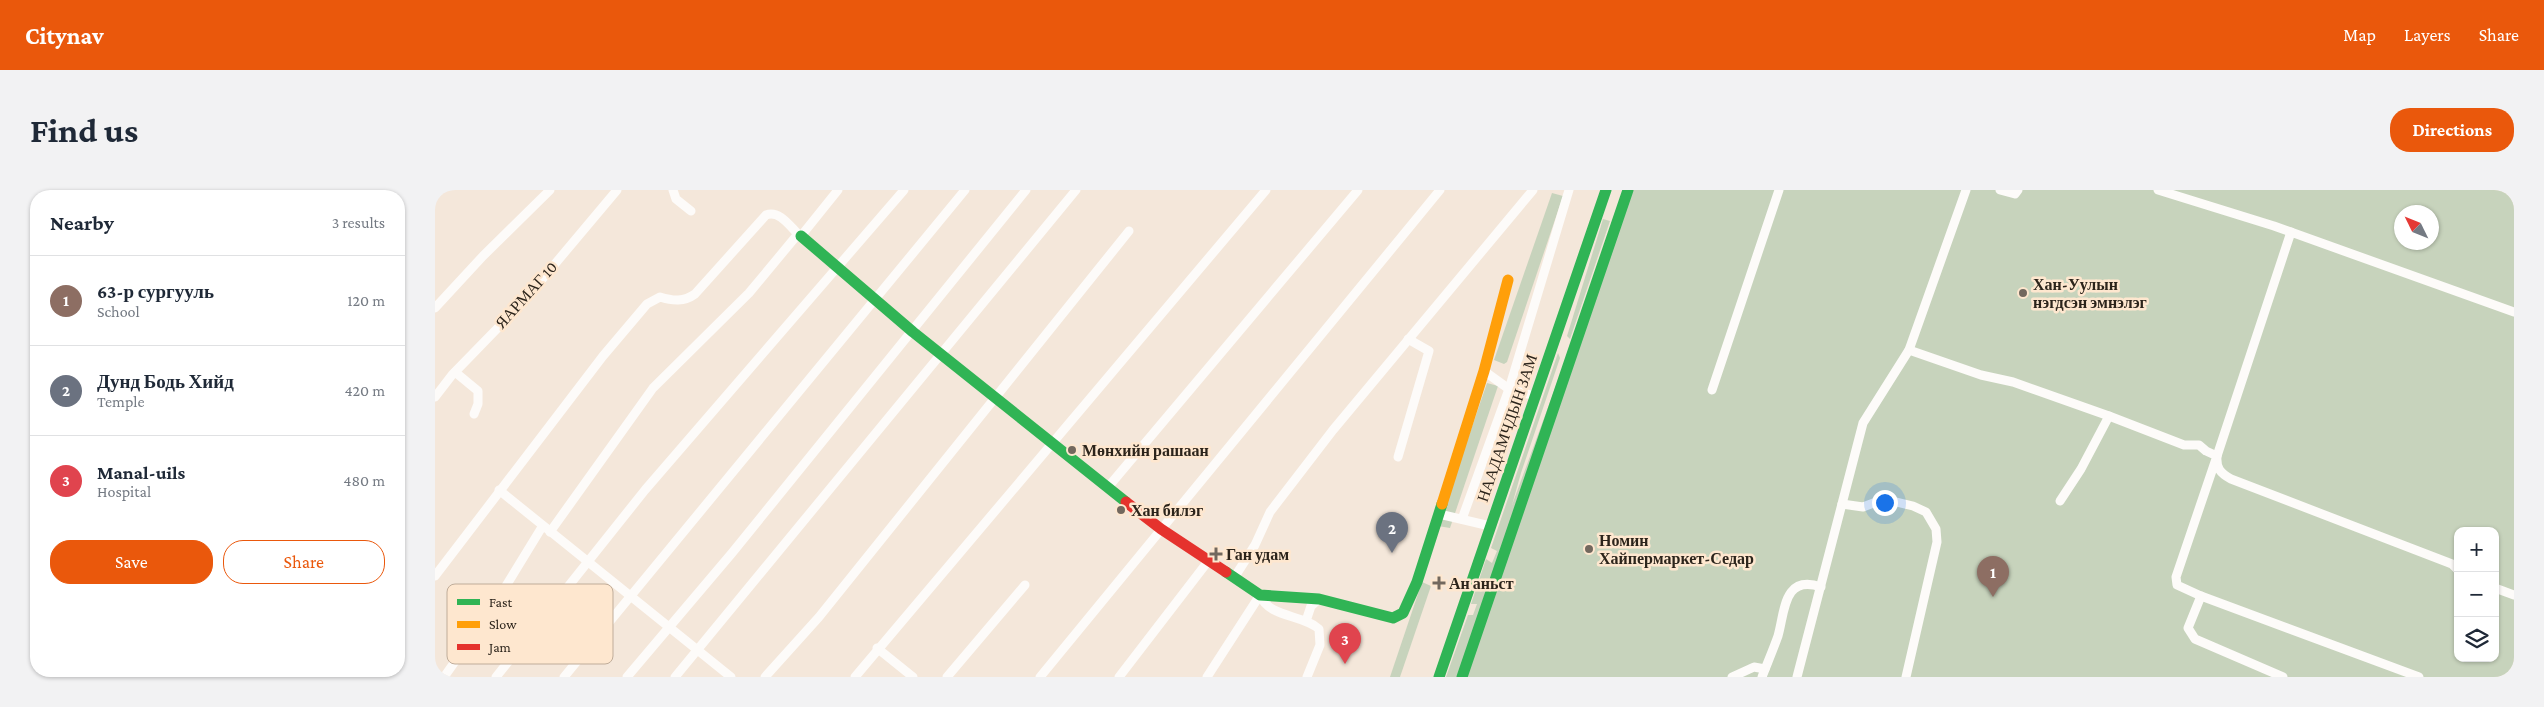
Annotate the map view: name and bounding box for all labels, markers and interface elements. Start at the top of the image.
text: Citynav [25,22,104,49]
text: Map [2343,25,2376,45]
text: Layers [2404,25,2451,45]
text: Share [2479,25,2519,45]
button: Directions [2390,108,2514,152]
text: Find us [30,111,138,150]
north arrow [2394,205,2439,250]
text: Nearby [50,211,114,235]
text: 3 results [332,214,385,231]
street label: ЯАРМАГ 10 [492,258,560,332]
place label: Хан-Уулын нэгдсэн эмнэлэг [2033,276,2147,311]
text: 63-р сургууль [97,281,214,302]
marker: Хан-Уулын нэгдсэн эмнэлэг [2017,287,2029,299]
text: 1 [63,292,69,309]
text: 120 m [347,292,385,309]
text: School [97,303,140,320]
street label: НААДАМЧДЫН ЗАМ [1474,352,1541,504]
text: Дунд Бодь Хийд [97,371,234,392]
text: 2 [62,382,70,399]
text: 420 m [344,382,385,399]
text: Temple [97,393,145,410]
place label: Мөнхийн рашаан [1082,442,1209,460]
marker: Мөнхийн рашаан [1066,444,1078,456]
text: Manal-uils [97,462,185,483]
text: 3 [62,472,70,489]
text: 480 m [343,472,385,489]
text: Hospital [97,483,151,500]
your location [1872,490,1898,516]
place label: Хан билэг [1131,502,1203,519]
marker: Хан билэг [1115,504,1127,516]
pin: 2 [1376,512,1408,553]
map controls [2454,527,2499,662]
button: + [2454,527,2499,572]
place label: Номин Хайпермаркет-Седар [1599,532,1754,568]
button: Save [50,540,213,584]
button: Share [223,540,385,584]
marker: Номин Хайпермаркет-Седар [1583,543,1595,555]
place label: Ган удам [1226,546,1289,564]
marker: Ган удам [1210,548,1222,560]
pin: 1 [1977,556,2009,597]
button: − [2454,572,2499,617]
place label: Ан аньст [1449,575,1514,592]
marker: Ан аньст [1433,577,1445,589]
legend [447,584,613,664]
text: Fast [489,594,513,610]
text: Slow [489,616,517,632]
button: layers [2454,617,2499,662]
pin: 3 [1329,623,1361,664]
text: Jam [487,639,511,655]

